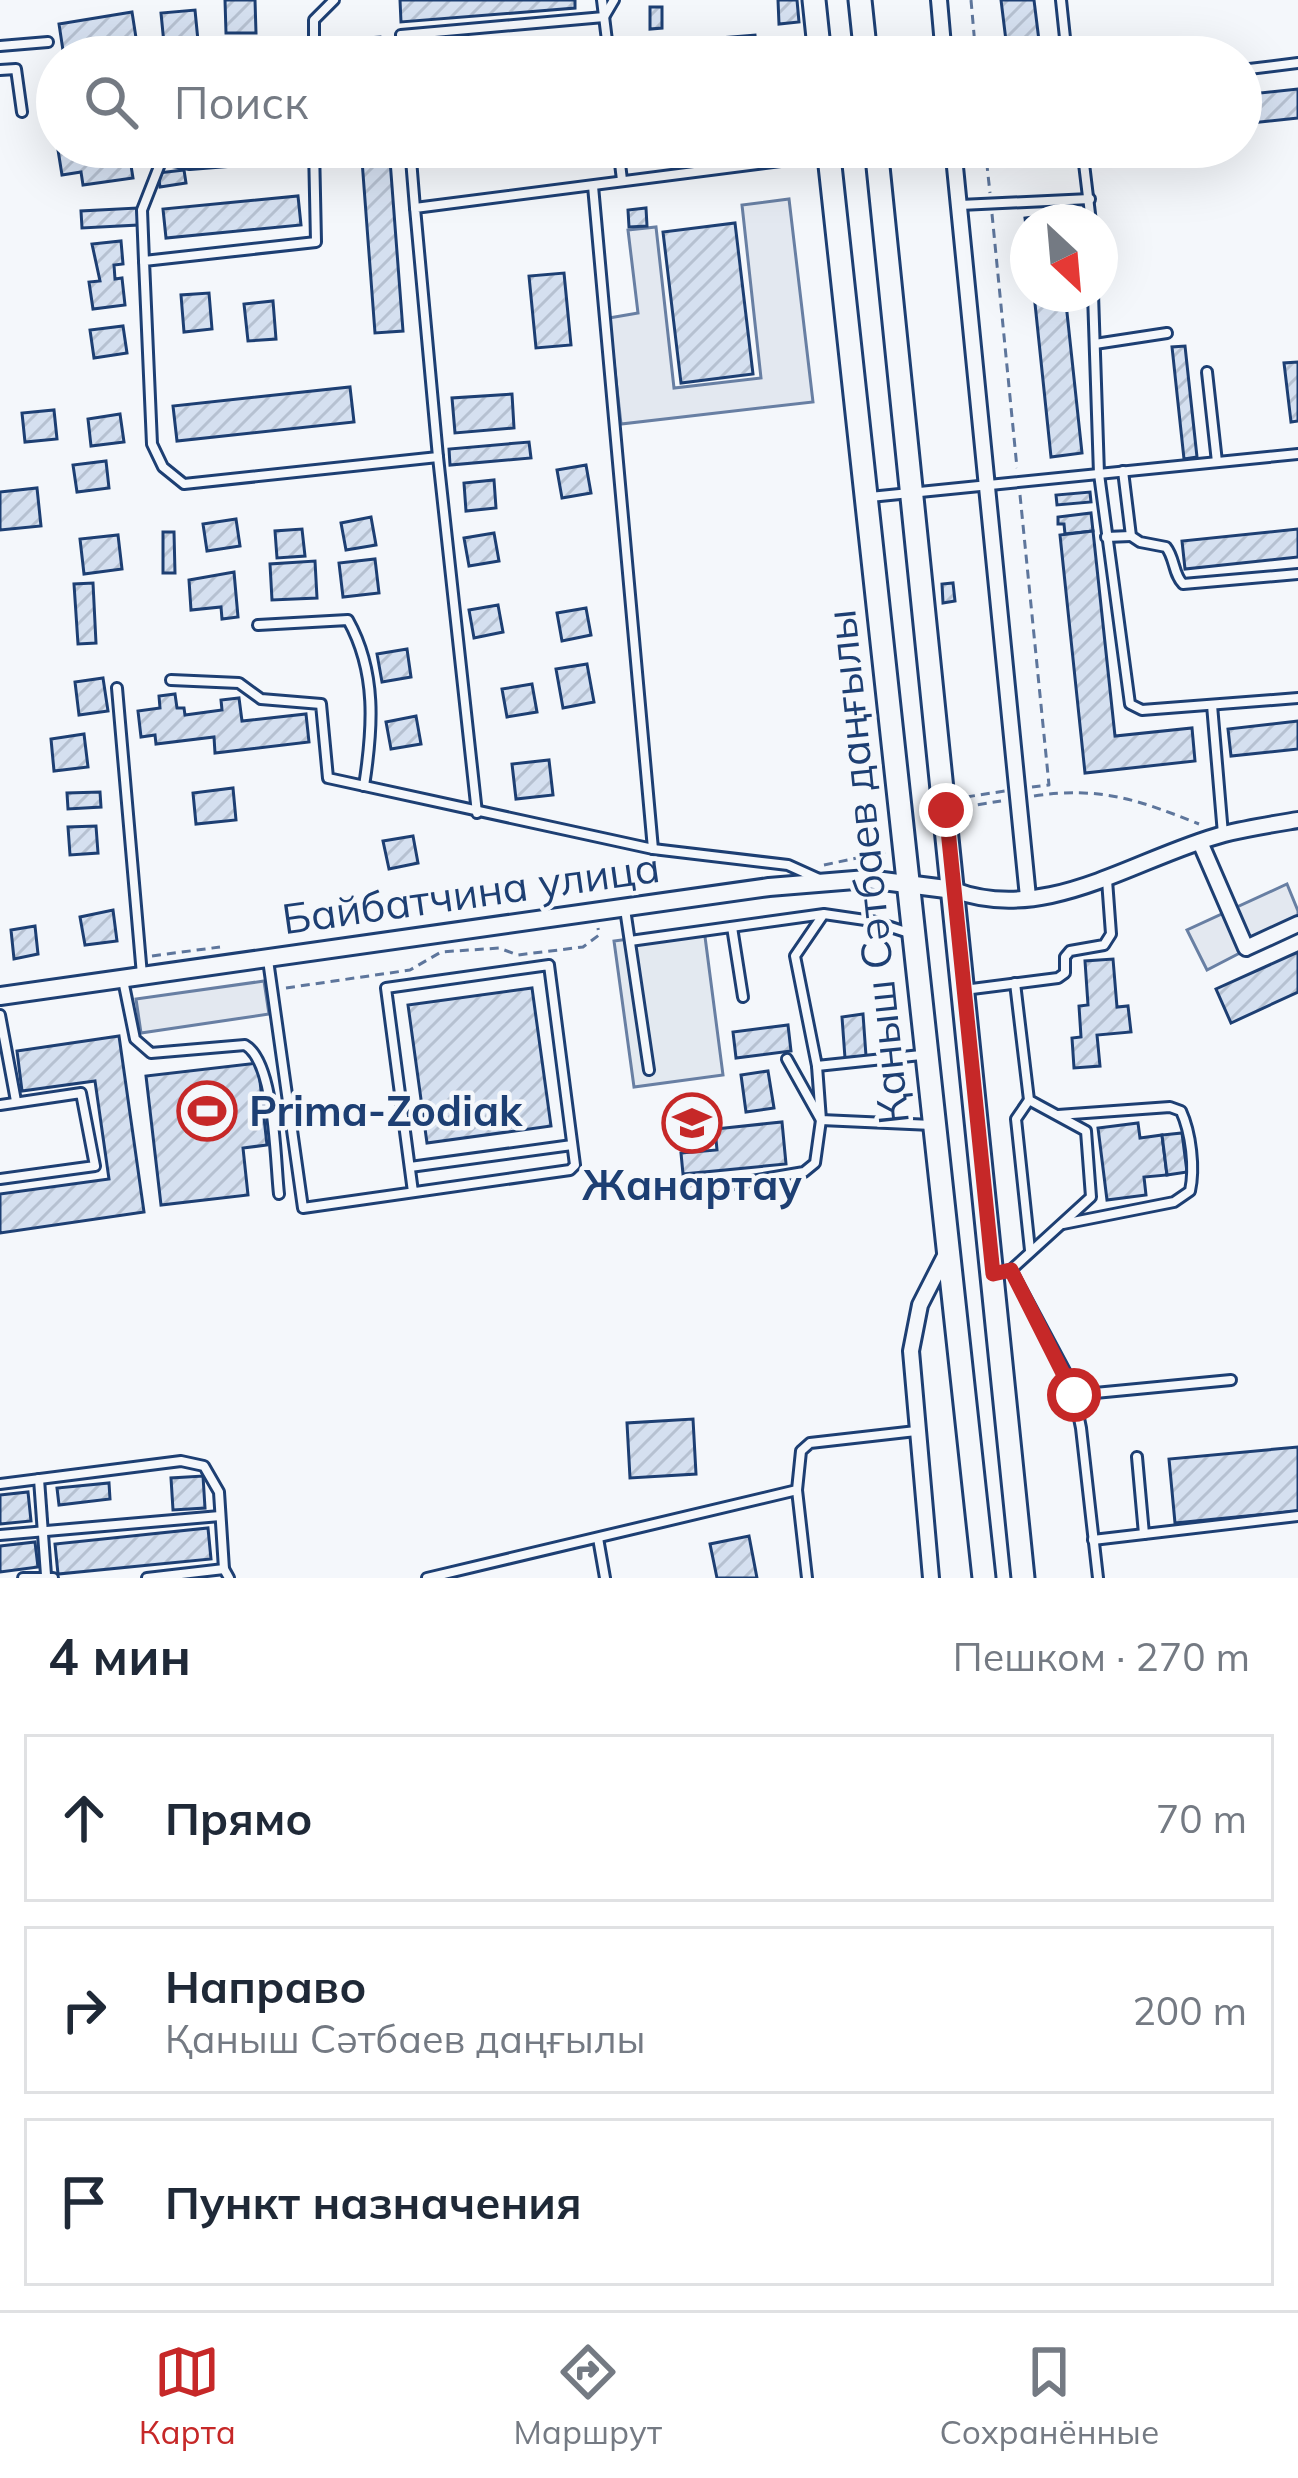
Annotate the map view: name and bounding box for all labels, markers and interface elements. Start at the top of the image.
search box [36,36,1262,168]
icon: search [78,69,144,135]
text: Поиск [174,74,308,130]
north arrow [1010,204,1118,312]
street label: Қаныш Сәтбаев даңғылы [813,607,920,1127]
route end [919,783,973,837]
street label: Байбатчина улица [279,840,663,945]
sports icon: Prima-Zodiak [176,1080,238,1142]
place label: Prima-Zodiak [249,1084,523,1137]
school or university icon: Жанартау [661,1092,723,1154]
place label: Жанартау [582,1158,803,1211]
route start [1047,1368,1101,1422]
text: 4 мин [48,1624,191,1688]
text: Пешком · 270 m [953,1632,1250,1681]
icon: ahead [51,1785,117,1851]
text: Прямо [165,1790,313,1846]
text: 70 m [1156,1794,1247,1843]
text: Направо [165,1958,366,2014]
icon: right [51,1977,117,2043]
text: 200 m [1132,1986,1247,2035]
text: Қаныш Сәтбаев даңғылы [165,2014,646,2063]
icon: arrive [51,2169,117,2235]
text: Пункт назначения [165,2174,582,2230]
tab: Карта [139,2339,236,2452]
tab: Маршрут [514,2339,662,2452]
tab: Сохранённые [940,2339,1159,2452]

